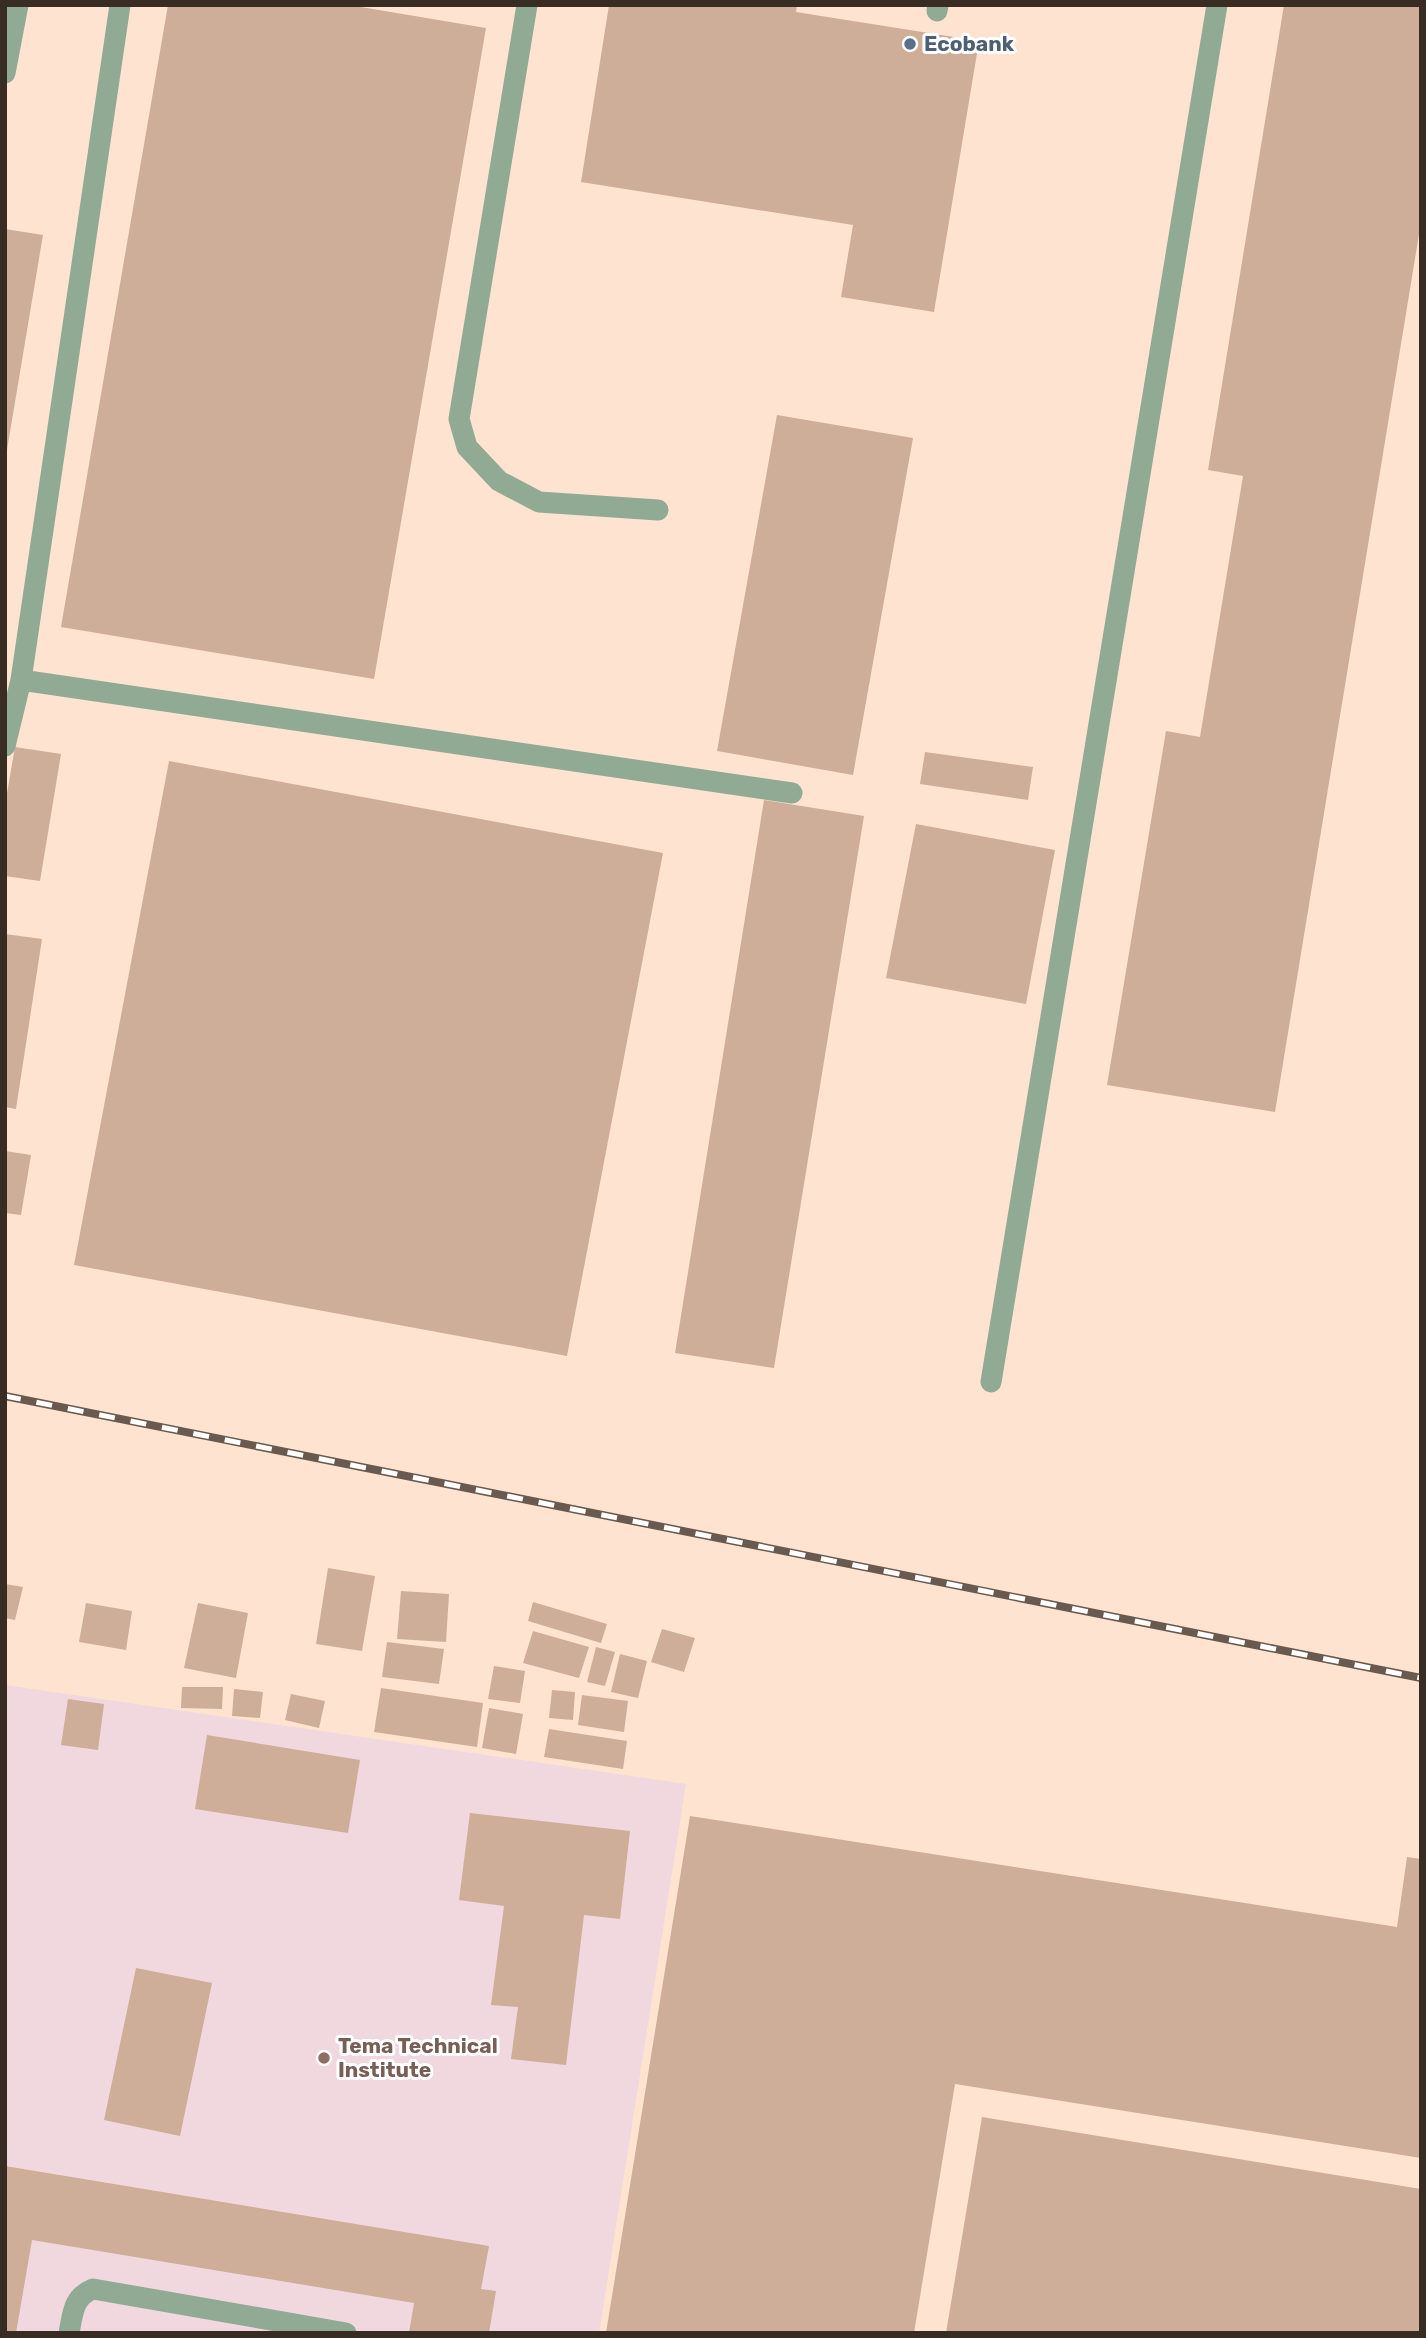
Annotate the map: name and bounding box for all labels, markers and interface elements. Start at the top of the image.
place label: Ecobank [924,31,1015,56]
marker: Ecobank [902,36,918,52]
place label: Tema Technical Institute [338,2033,498,2082]
marker: Tema Technical Institute [316,2050,332,2066]

